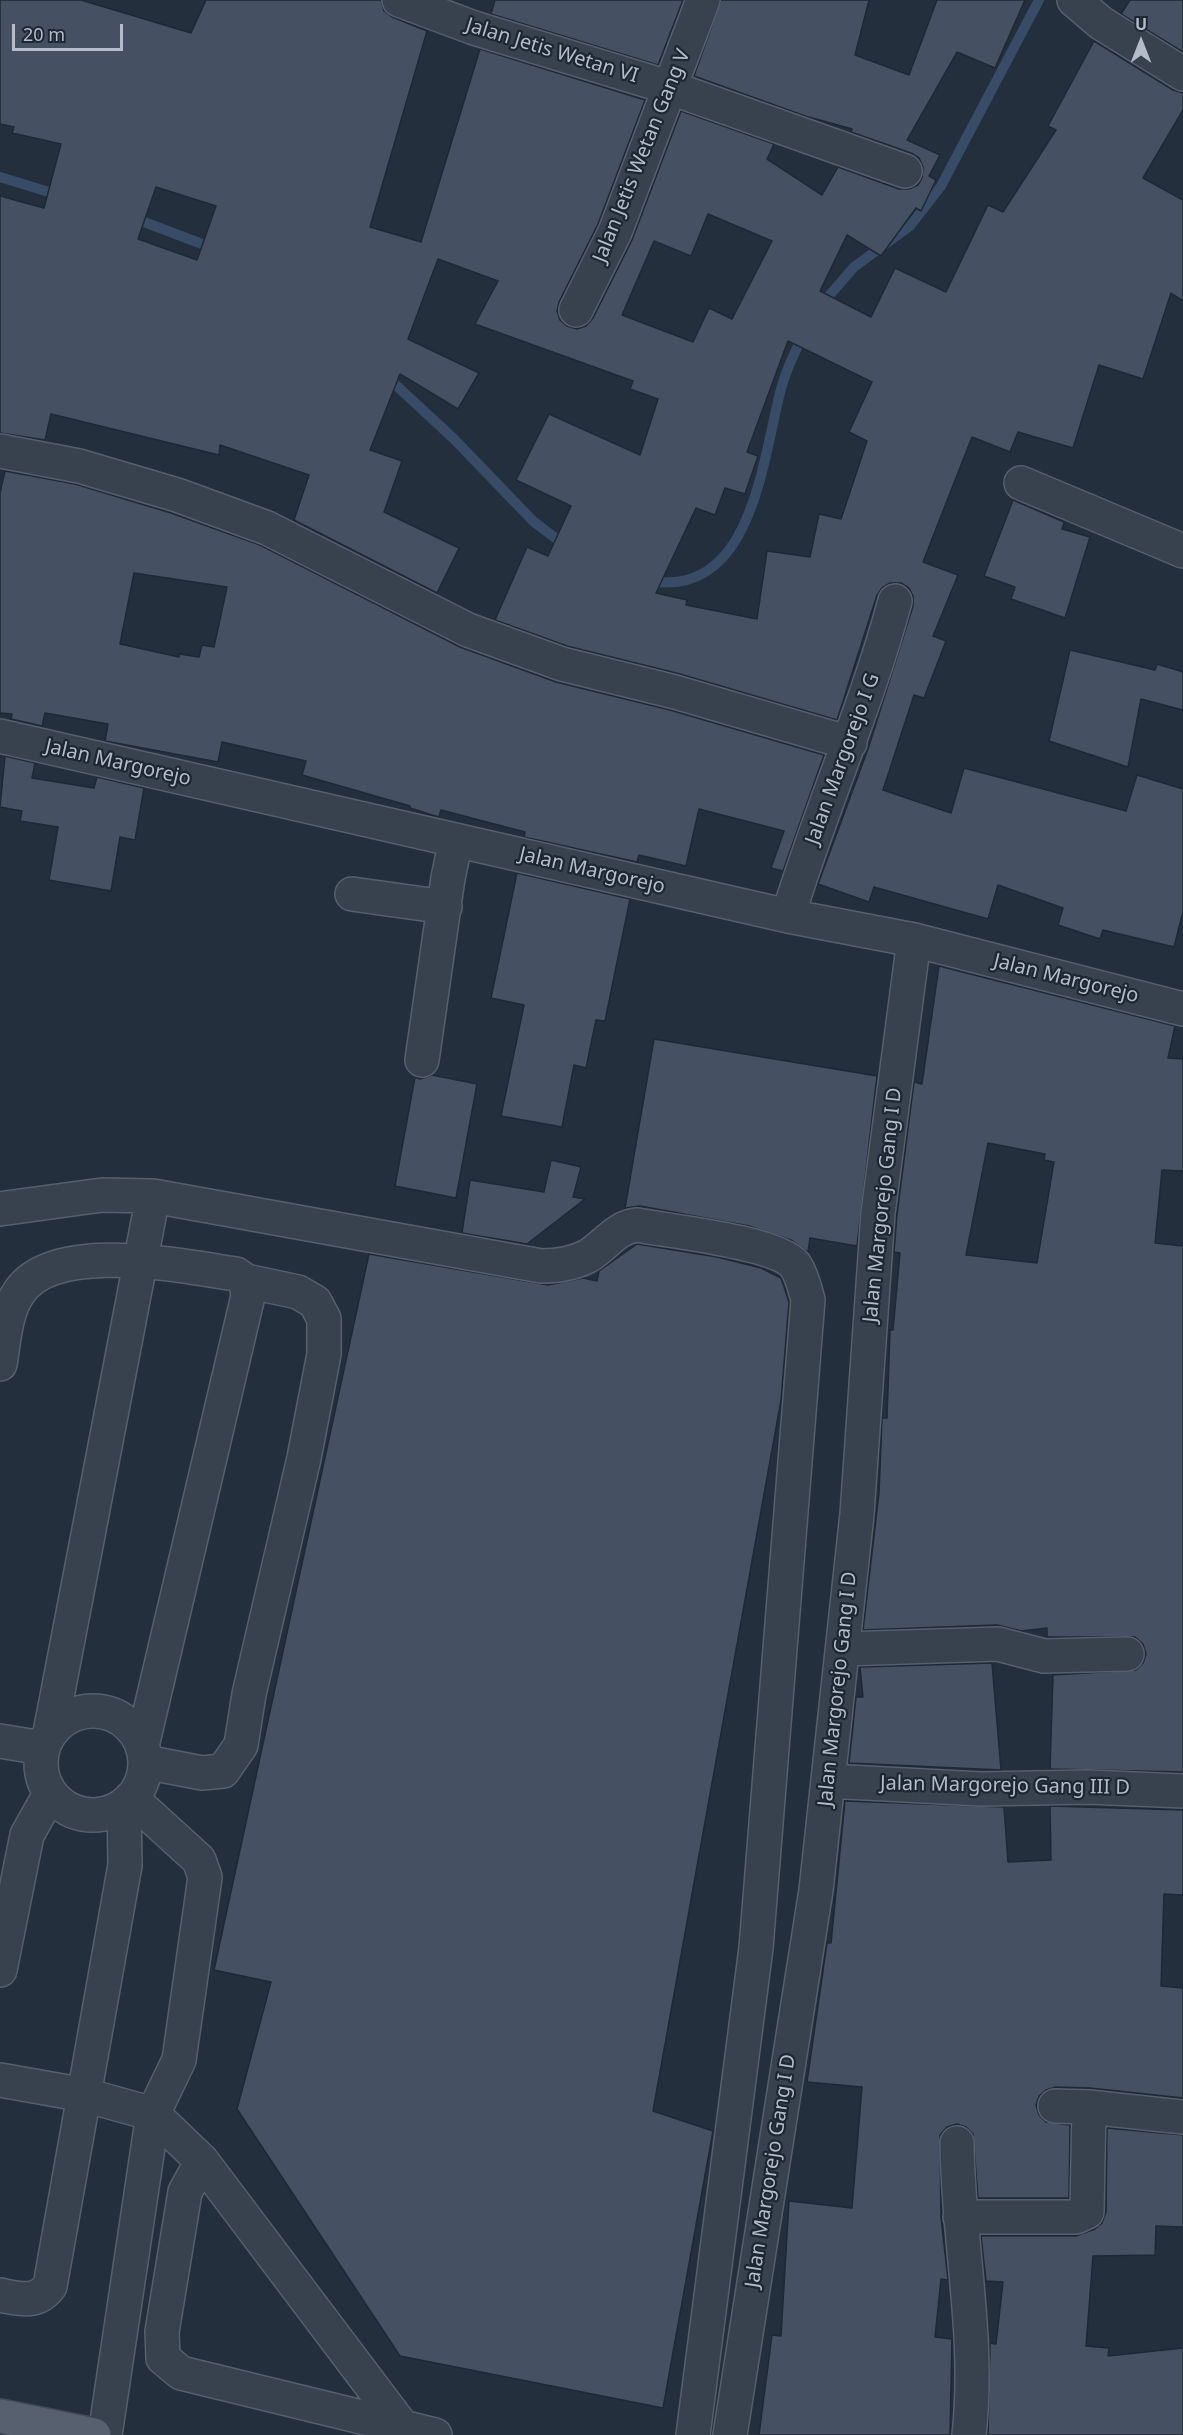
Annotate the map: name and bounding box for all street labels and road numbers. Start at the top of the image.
street label: Jalan Jetis Wetan VI [463,13,641,89]
street label: Jalan Jetis Wetan Gang V [588,46,696,266]
street label: Jalan Margorejo I G [801,670,885,848]
street label: Jalan Margorejo [43,735,193,791]
street label: Jalan Margorejo [517,843,667,899]
street label: Jalan Margorejo [991,949,1141,1009]
street label: Jalan Margorejo Gang I D [859,1086,907,1324]
street label: Jalan Margorejo Gang I D [814,1570,862,1808]
street label: Jalan Margorejo Gang III D [880,1772,1130,1800]
street label: Jalan Margorejo Gang I D [741,2052,801,2290]

